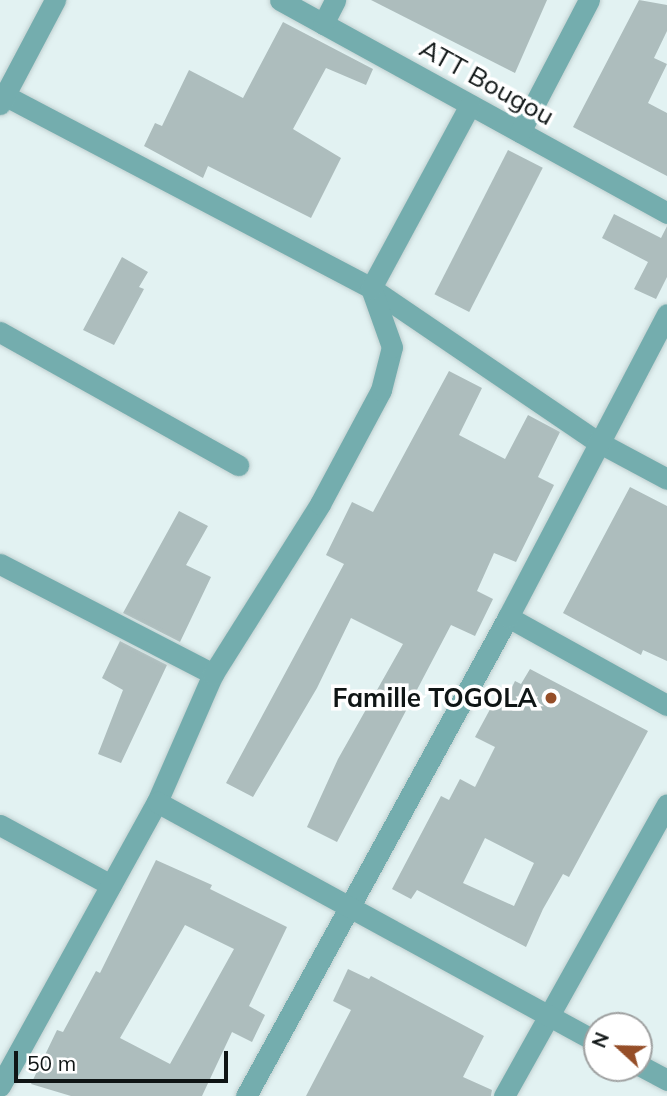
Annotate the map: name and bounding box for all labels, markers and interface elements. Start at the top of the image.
street label: ATT Bougou [414,32,560,132]
place label: Famille TOGOLA [333,682,537,714]
marker: Famille TOGOLA [543,690,559,706]
north arrow [583,1012,653,1082]
text: N [587,1029,614,1051]
scale bar [18,1036,231,1080]
text: 50 m [27,1050,76,1076]

